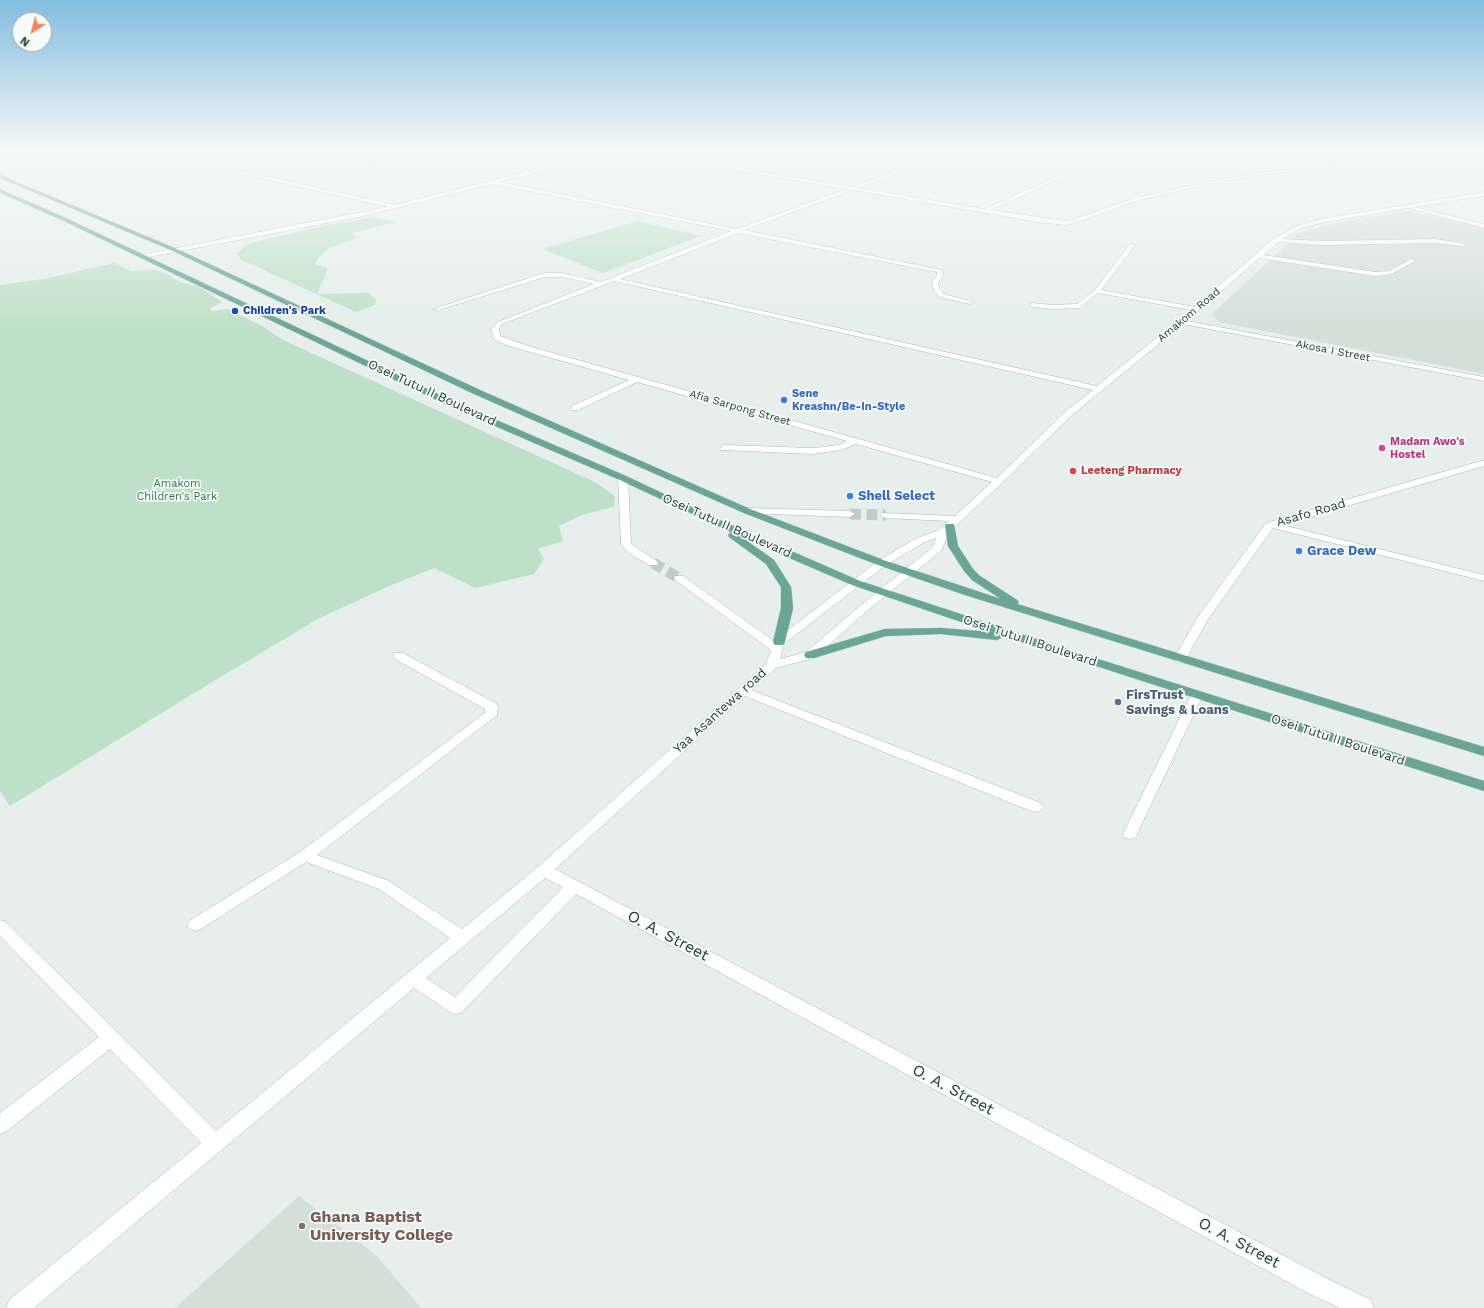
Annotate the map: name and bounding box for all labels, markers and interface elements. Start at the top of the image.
north arrow [12,12,52,52]
text: N [18,34,32,49]
street label: Amakom Road [1155,285,1223,345]
place label: Children's Park [243,304,326,318]
marker: Children's Park [230,306,240,316]
street label: Akosa I Street [1295,337,1371,365]
street label: Osei Tutu II Boulevard [365,356,499,430]
street label: Afia Sarpong Street [688,387,792,429]
place label: Sene Kreashn/Be-In-Style [792,387,905,413]
marker: Sene Kreashn/Be-In-Style [779,395,789,405]
place label: Madam Awo's Hostel [1390,435,1465,461]
marker: Madam Awo's Hostel [1377,443,1387,453]
place label: Leeteng Pharmacy [1081,464,1182,478]
marker: Leeteng Pharmacy [1068,466,1078,476]
park label: Amakom Children's Park [137,477,217,503]
place label: Shell Select [858,488,935,504]
street label: Osei Tutu II Boulevard [660,490,794,562]
marker: Shell Select [845,491,855,501]
street label: Asafo Road [1274,496,1348,530]
place label: Grace Dew [1307,543,1376,559]
marker: Grace Dew [1294,546,1304,556]
street label: Osei Tutu II Boulevard [961,612,1099,670]
street label: Yaa Asantewa road [670,665,770,757]
place label: FirsTrust Savings & Loans [1126,687,1229,718]
marker: FirsTrust Savings & Loans [1113,697,1123,707]
street label: Osei Tutu II Boulevard [1269,711,1407,769]
street label: O. A. Street [624,906,712,966]
street label: O. A. Street [909,1060,997,1120]
place label: Ghana Baptist University College [310,1207,453,1245]
street label: O. A. Street [1195,1213,1283,1273]
marker: Ghana Baptist University College [297,1221,307,1231]

